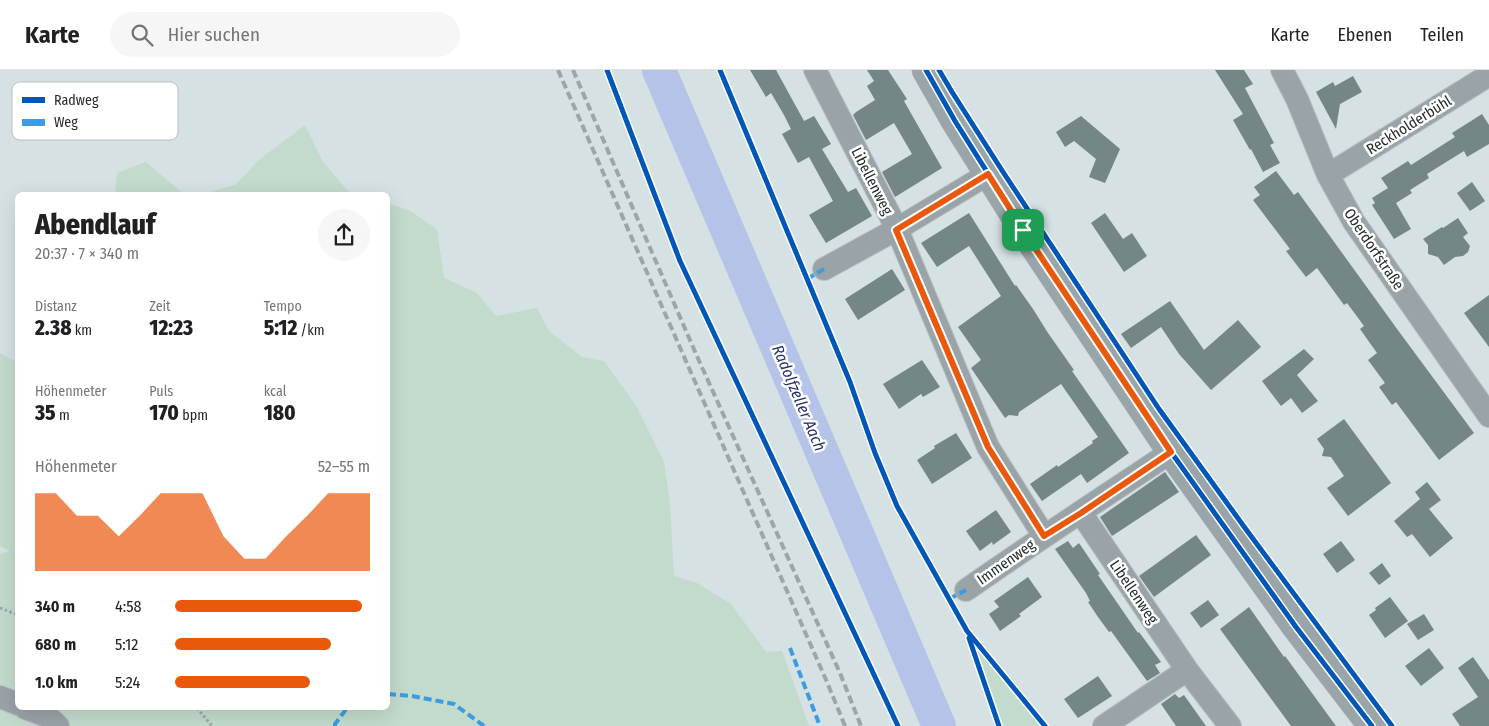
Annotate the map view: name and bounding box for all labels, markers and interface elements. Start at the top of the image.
search box [110,12,460,57]
text: Karte [25,21,80,49]
icon: search [128,21,156,49]
text: Hier suchen [168,23,260,46]
text: Karte [1270,24,1309,46]
text: Ebenen [1337,24,1392,46]
text: Teilen [1420,24,1464,46]
legend [12,82,178,140]
text: Radweg [54,92,99,109]
street label: Reckholderbühl [1363,92,1455,158]
text: Weg [54,114,78,131]
street label: Libellenweg [847,144,897,218]
street label: Oberdorfstraße [1340,205,1408,293]
text: Abendlauf [35,208,155,241]
button: share [318,209,370,261]
pin [1002,209,1044,251]
icon: arrive [1009,216,1037,244]
text: 20:37 · 7 × 340 m [35,244,139,263]
text: Distanz [35,298,77,315]
text: Zeit [149,298,171,315]
text: Tempo [264,298,302,315]
text: 2.38 [35,315,71,341]
text: 12:23 [149,315,193,341]
text: 5:12 [264,315,297,341]
text: km [71,322,92,339]
text: /km [297,322,324,339]
water label: Radolfzeller Aach [768,342,830,454]
text: Höhenmeter [35,383,106,400]
text: Puls [149,383,173,400]
text: kcal [264,383,286,400]
text: 35 [35,400,56,426]
text: 170 [149,400,179,426]
text: 180 [264,400,296,426]
text: m [56,407,70,424]
text: bpm [179,407,208,424]
text: Höhenmeter [35,457,117,476]
text: 52–55 m [318,457,370,476]
street label: Immenweg [974,536,1038,588]
street label: Libellenweg [1106,557,1162,627]
text: 340 m [35,597,75,616]
text: 4:58 [115,597,142,616]
text: 680 m [35,635,76,654]
text: 5:12 [115,635,138,654]
text: 1.0 km [35,673,78,692]
text: 5:24 [115,673,140,692]

